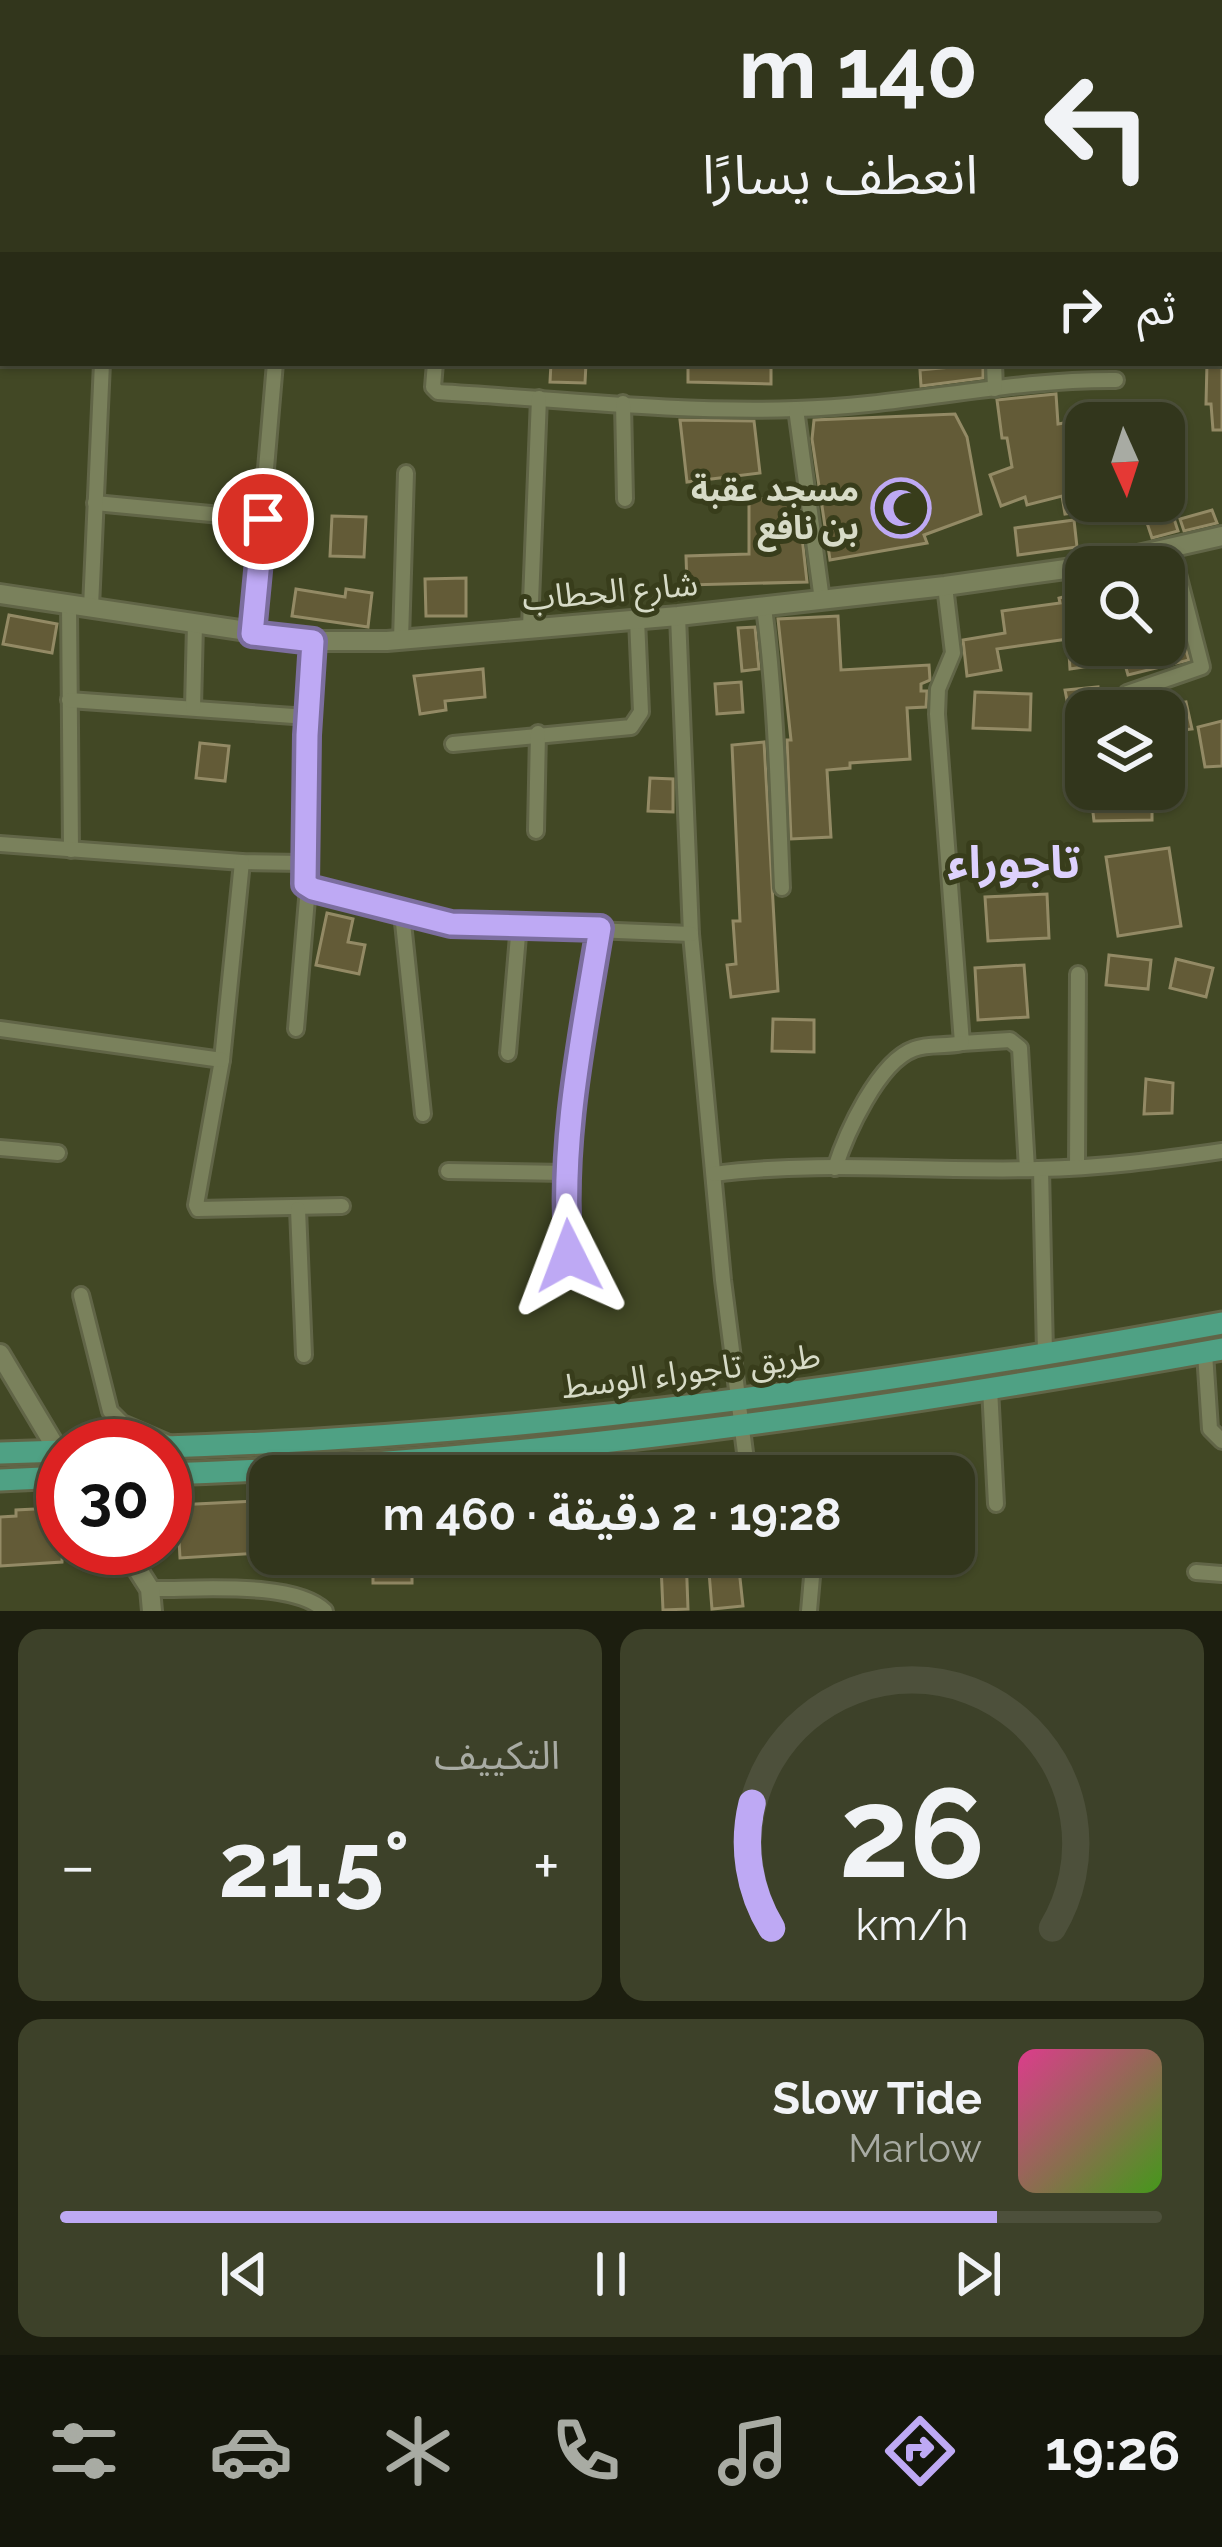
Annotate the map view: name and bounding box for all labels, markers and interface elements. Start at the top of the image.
text: 140 m [739,19,978,118]
icon: left [1020,48,1176,204]
text: انعطف يسارًا [702,143,978,207]
icon: right [1047,276,1113,342]
text: ثم [1137,282,1176,335]
north arrow [1065,402,1185,522]
map controls [1065,402,1185,810]
pin [212,468,314,570]
place label: مسجد عقبة بن نافع [691,470,859,552]
mosque icon: مسجد عقبة بن نافع [870,477,932,539]
icon: arrive [230,486,296,552]
button: search [1065,546,1185,666]
street label: شارع الحطاب [521,564,700,623]
button: layers [1065,690,1185,810]
district label: تاجوراء [947,836,1081,889]
position arrow [506,1193,632,1319]
street label: طريق تاجوراء الوسط [559,1336,823,1407]
speed limit sign: 30 [36,1419,192,1575]
text: 19:28 · 2 دقيقة · 460 m [383,1488,841,1541]
text: التكييف [434,1732,560,1778]
text: 26 [839,1760,985,1906]
text: 21.5° [219,1812,410,1918]
text: − [60,1827,96,1904]
text: + [533,1827,560,1904]
text: km/h [855,1900,969,1950]
text: Slow Tide [772,2072,982,2125]
text: Marlow [848,2125,982,2171]
icon: previous [211,2241,277,2307]
icon: pause [578,2241,644,2307]
icon: next [945,2241,1011,2307]
icon: filters [42,2409,126,2493]
icon: car [209,2409,293,2493]
icon: climate [376,2409,460,2493]
icon: phone [544,2409,628,2493]
icon: music [711,2409,795,2493]
icon: directions [878,2409,962,2493]
text: 19:26 [1045,2419,1180,2483]

